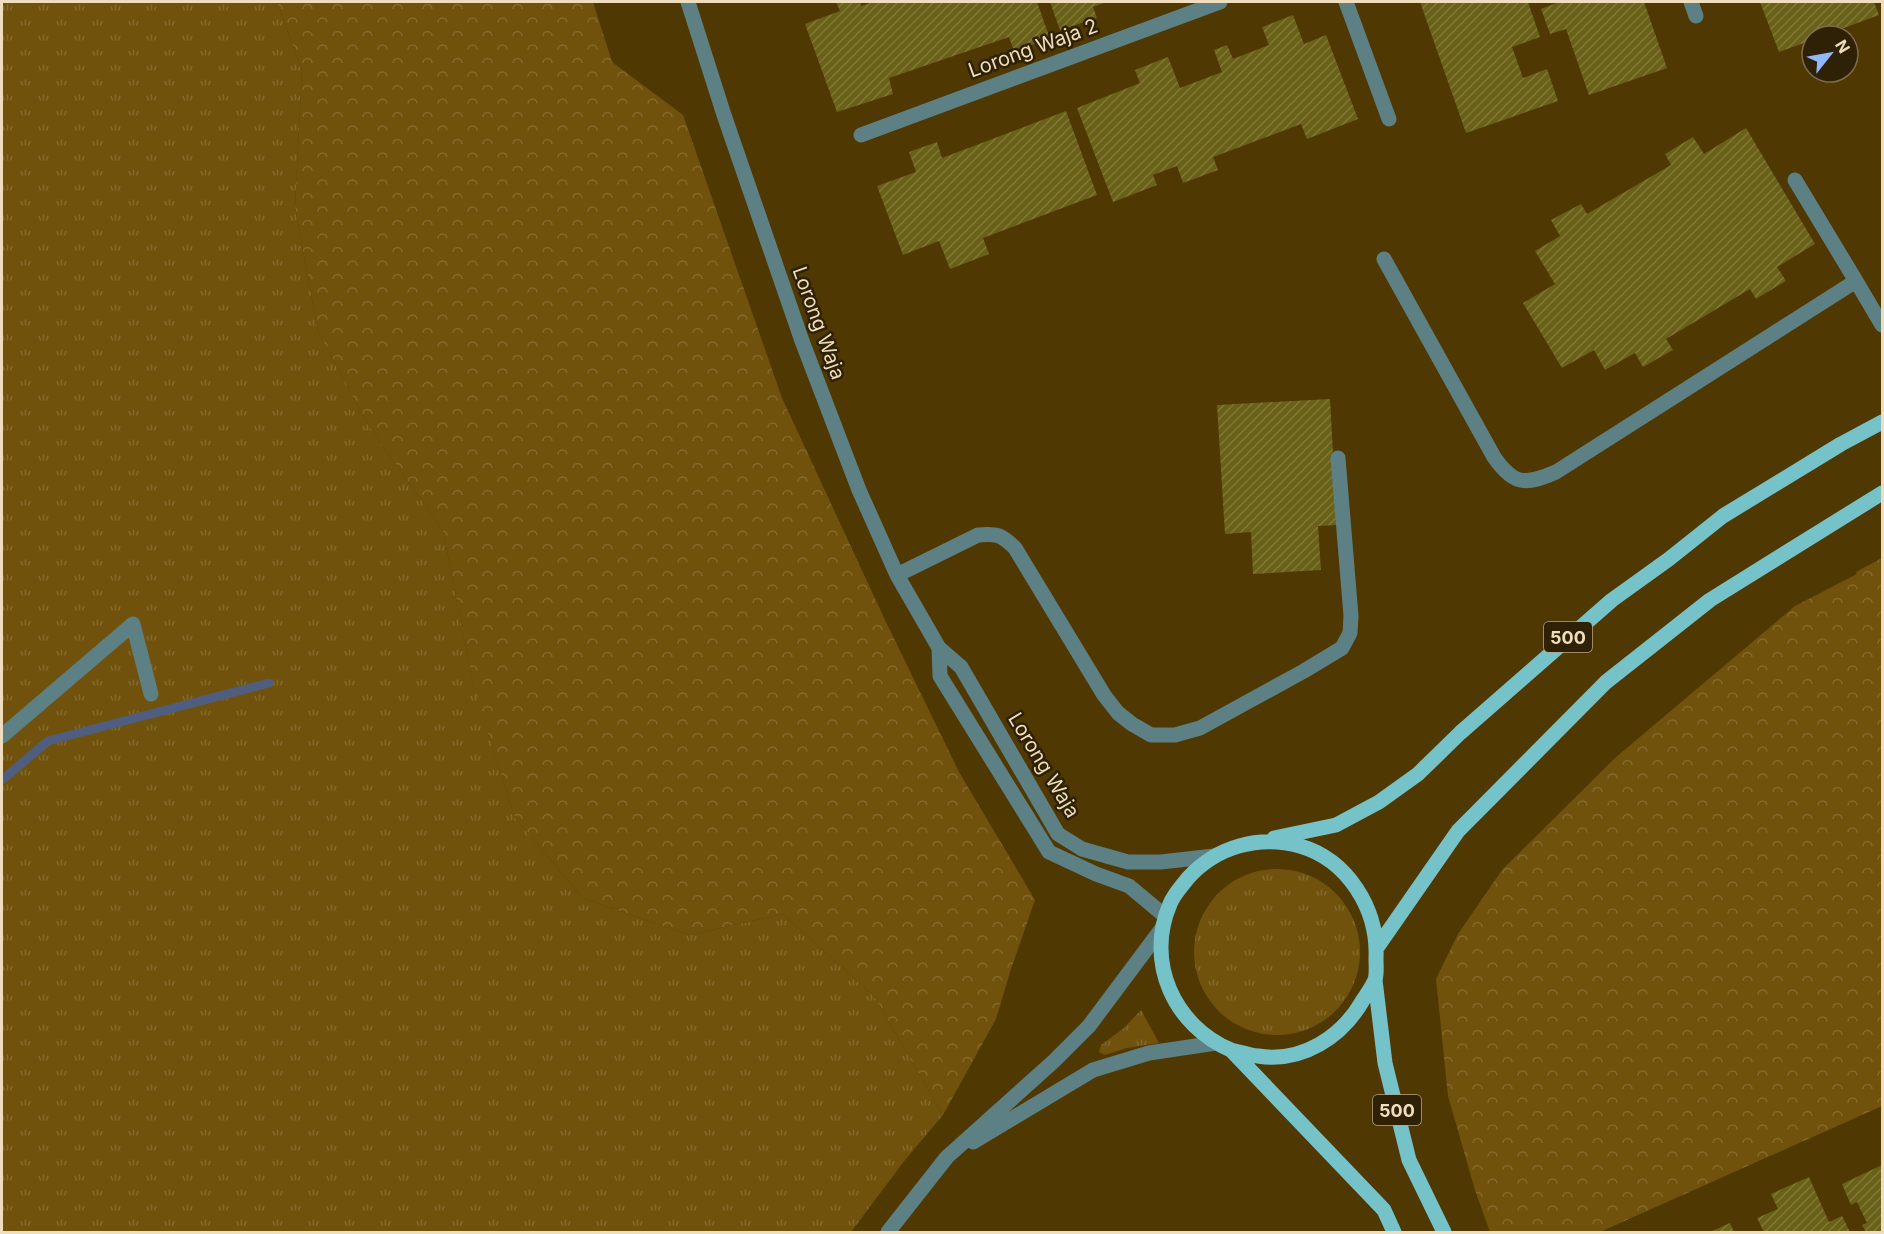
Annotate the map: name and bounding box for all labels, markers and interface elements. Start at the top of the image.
street label: Lorong Waja 2 [965,13,1101,83]
north arrow [1800,24,1860,84]
text: N [1831,36,1855,57]
street label: Lorong Waja [788,263,850,383]
road number: 500 [1544,622,1592,652]
street label: Lorong Waja [1003,708,1085,822]
road number: 500 [1373,1095,1421,1125]

